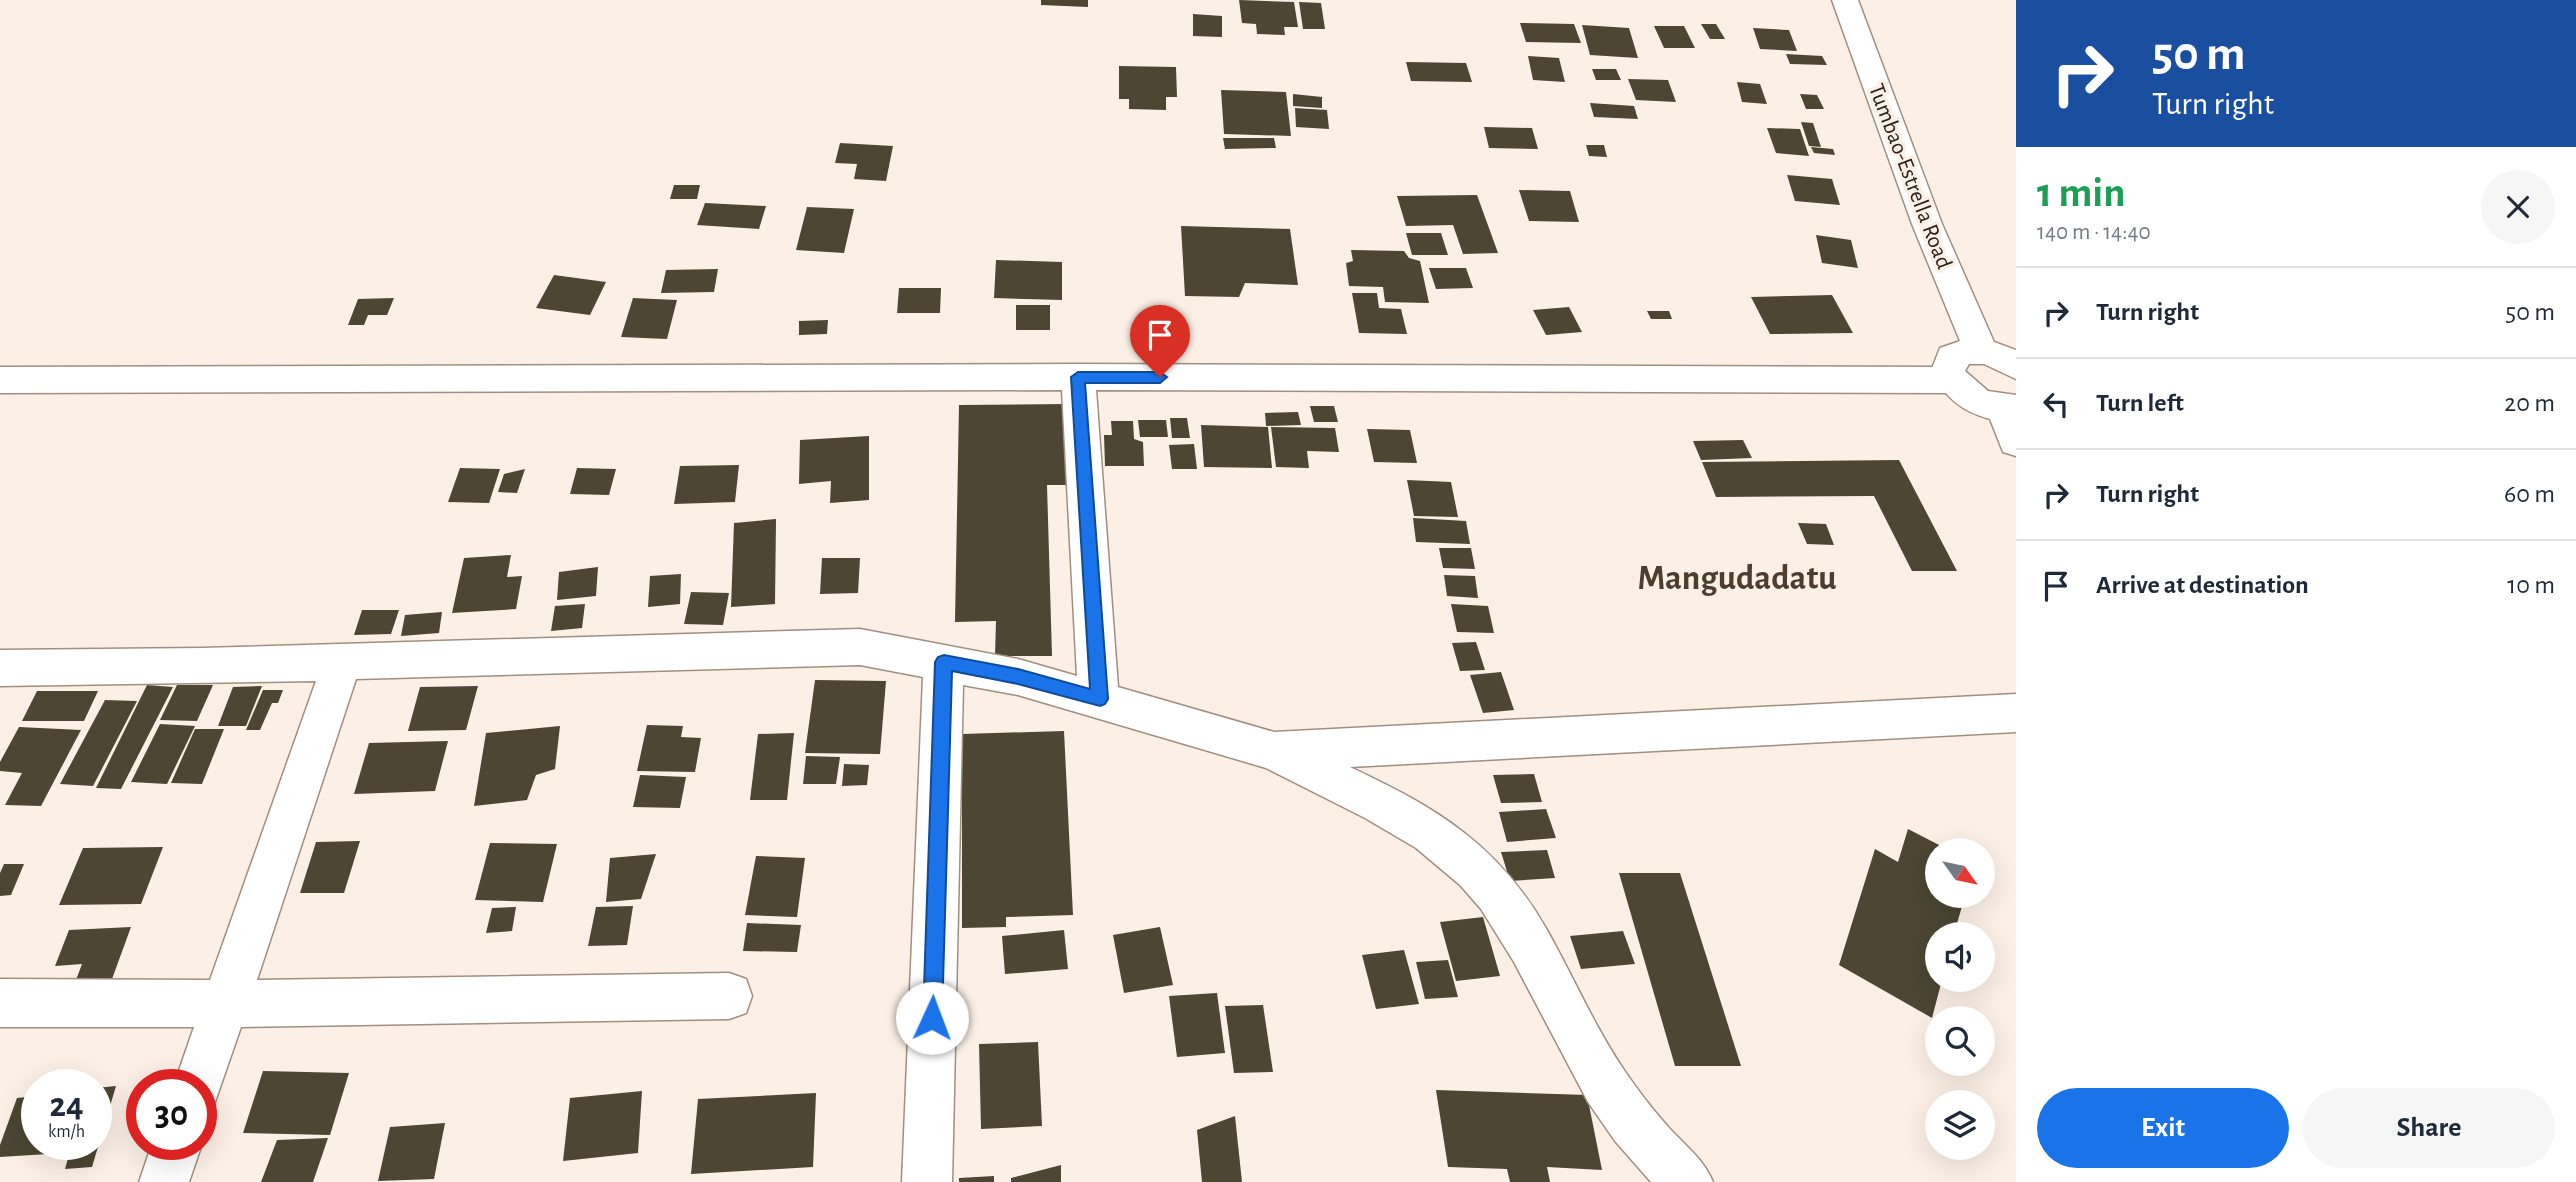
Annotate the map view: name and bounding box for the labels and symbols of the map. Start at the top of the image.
street label: Tumbao-Estrella Road [1864,81,1955,272]
pin [1130,305,1190,377]
district label: Mangudadatu [1637,561,1837,596]
north arrow [1925,838,1995,908]
position arrow [895,981,969,1055]
speed limit sign: 30 [126,1069,217,1160]

